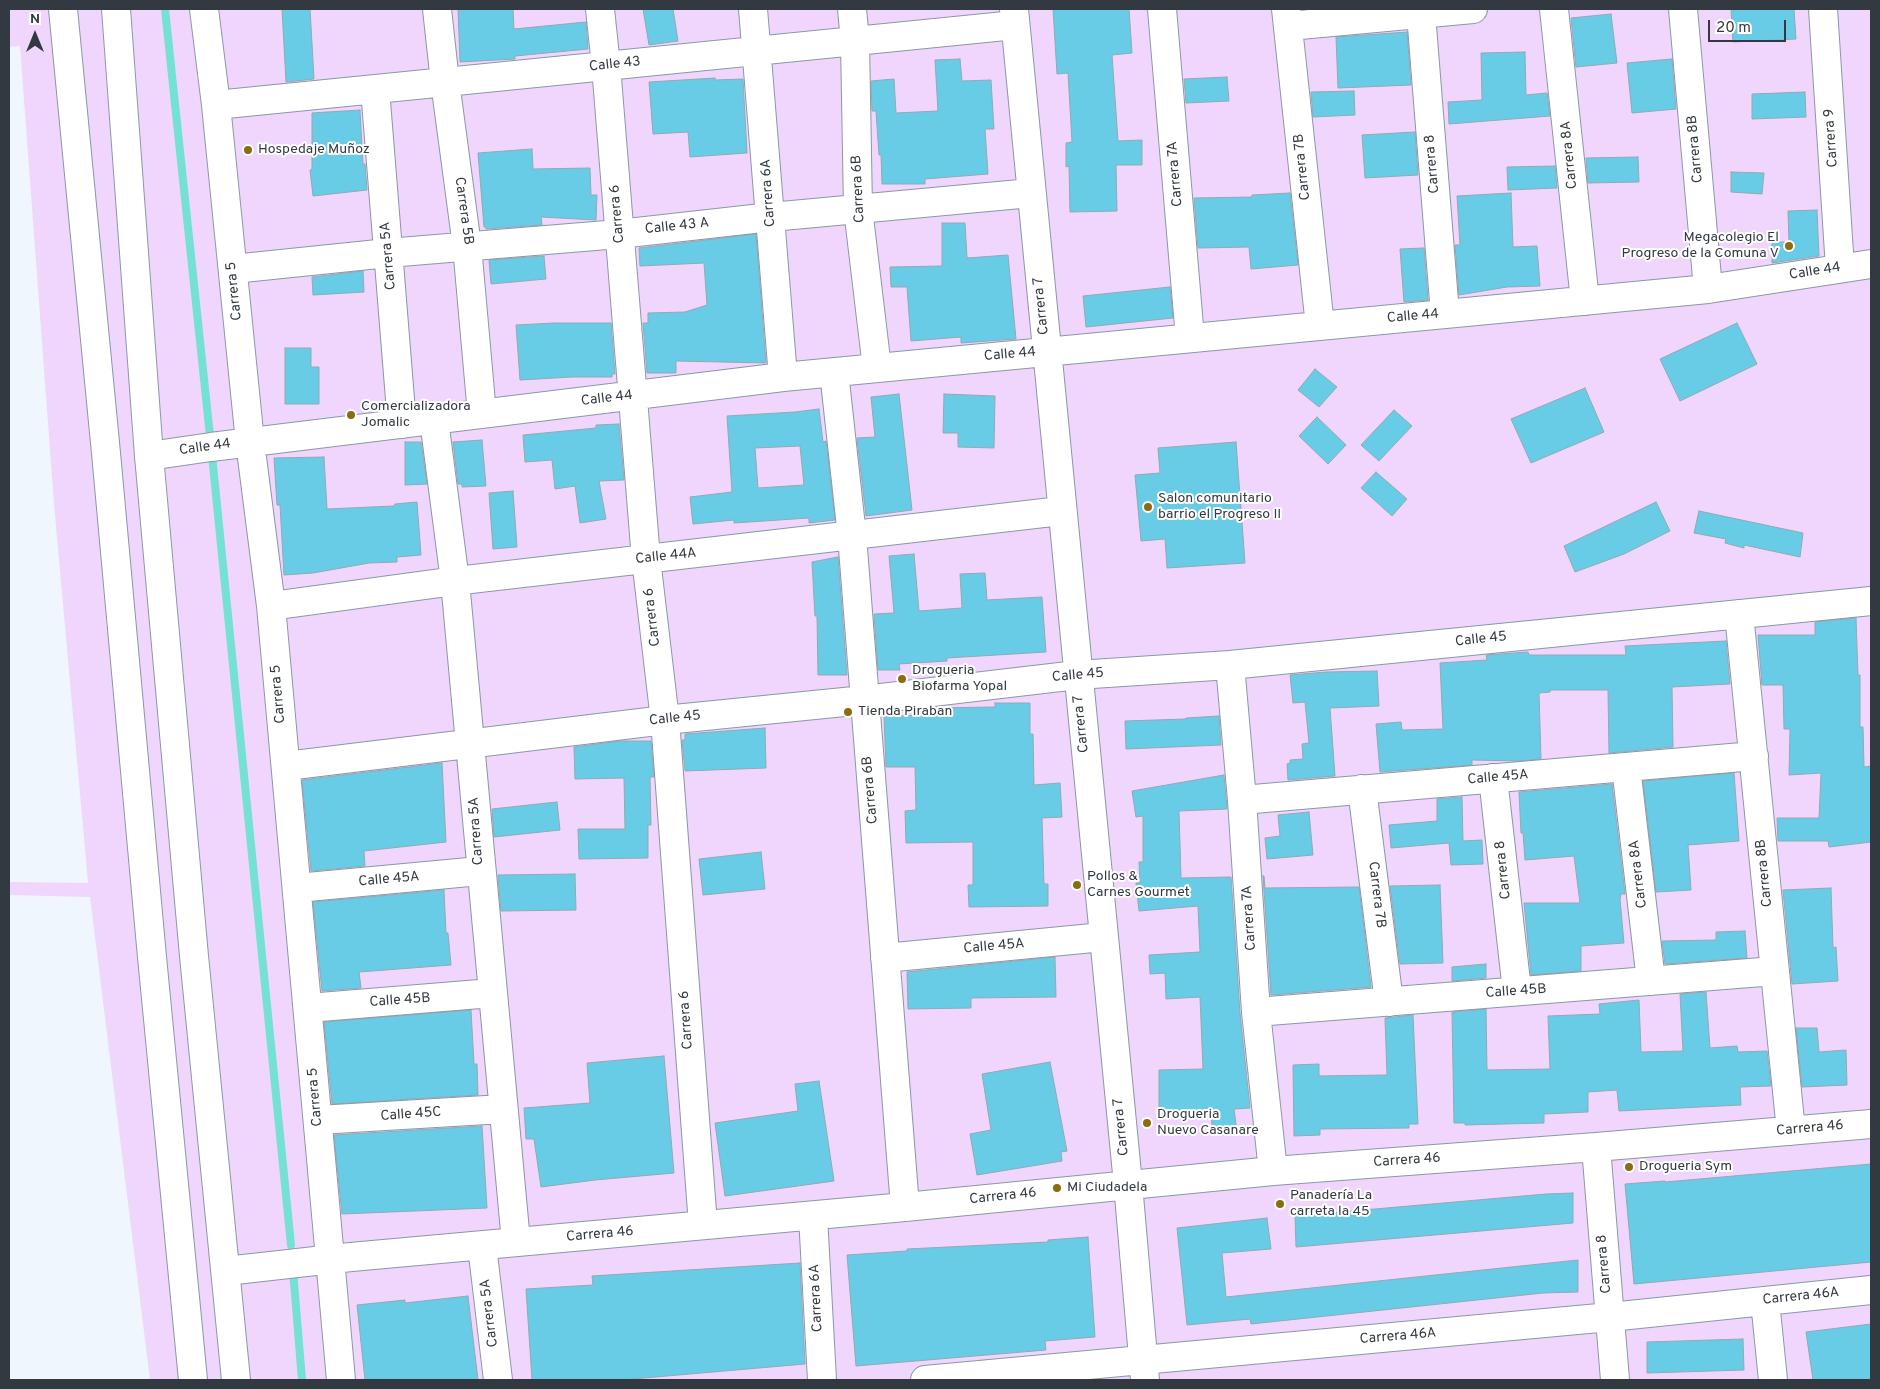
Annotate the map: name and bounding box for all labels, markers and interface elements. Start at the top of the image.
north arrow [10,10,60,60]
scale bar [1710,10,1788,42]
text: N [30,11,40,28]
text: 20 m [1716,19,1751,38]
street label: Calle 43 [588,54,642,76]
street label: Carrera 9 [1822,108,1842,168]
street label: Carrera 8B [1685,114,1707,184]
street label: Carrera 8A [1558,120,1582,190]
street label: Carrera 7B [1291,133,1315,201]
street label: Carrera 8 [1422,134,1444,194]
street label: Carrera 7A [1165,141,1187,207]
place label: Hospedaje Muñoz [258,142,370,158]
marker: Hospedaje Muñoz [242,144,254,156]
street label: Carrera 6B [849,155,869,223]
street label: Carrera 6A [758,158,780,228]
street label: Carrera 5B [450,176,476,246]
street label: Carrera 6 [607,184,629,244]
street label: Calle 43 A [644,215,710,239]
street label: Carrera 5A [378,221,400,291]
place label: Megacolegio El Progreso de la Comuna V [1622,230,1779,262]
marker: Megacolegio El Progreso de la Comuna V [1783,240,1795,252]
street label: Calle 44 [1788,260,1842,284]
street label: Carrera 5 [224,261,246,321]
street label: Carrera 7 [1031,276,1053,336]
street label: Calle 44 [1386,306,1440,328]
street label: Calle 44 [983,344,1037,366]
street label: Calle 44 [580,387,634,411]
place label: Comercializadora Jomalic [361,399,471,432]
marker: Comercializadora Jomalic [345,409,357,421]
street label: Calle 44 [178,436,232,460]
place label: Salon comunitario barrio el Progreso II [1158,491,1281,524]
marker: Salon comunitario barrio el Progreso II [1142,501,1154,513]
street label: Calle 44A [635,545,697,569]
street label: Carrera 6 [641,587,665,647]
street label: Calle 45 [1454,629,1508,651]
place label: Drogueria Biofarma Yopal [912,663,1007,696]
street label: Carrera 5 [268,664,290,724]
street label: Calle 45 [1051,665,1105,687]
marker: Drogueria Biofarma Yopal [896,673,908,685]
street label: Carrera 7 [1071,694,1093,754]
place label: Tienda Piraban [858,704,952,720]
marker: Tienda Piraban [842,706,854,718]
street label: Calle 45 [648,708,702,730]
street label: Carrera 6B [860,755,882,825]
street label: Calle 45A [1467,767,1529,789]
street label: Carrera 5A [466,796,488,866]
street label: Carrera 8B [1753,838,1777,908]
street label: Carrera 8A [1626,839,1652,909]
street label: Carrera 8 [1493,840,1515,900]
street label: Carrera 7B [1364,861,1388,929]
street label: Calle 45A [358,869,420,891]
place label: Pollos & Carnes Gourmet [1087,869,1190,902]
marker: Pollos & Carnes Gourmet [1071,879,1083,891]
street label: Carrera 7A [1239,885,1261,951]
street label: Calle 45A [963,936,1025,958]
street label: Calle 45B [1485,981,1547,1003]
street label: Calle 45B [369,990,431,1012]
street label: Carrera 6 [677,990,697,1050]
street label: Carrera 5 [305,1067,327,1127]
street label: Carrera 7 [1111,1097,1133,1157]
street label: Calle 45C [380,1104,442,1126]
place label: Drogueria Nuevo Casanare [1157,1107,1259,1140]
marker: Drogueria Nuevo Casanare [1141,1117,1153,1129]
street label: Carrera 46 [1776,1118,1844,1140]
street label: Carrera 46 [1373,1150,1441,1172]
place label: Drogueria Sym [1639,1159,1732,1175]
marker: Drogueria Sym [1623,1161,1635,1173]
place label: Mi Ciudadela [1067,1180,1147,1196]
marker: Mi Ciudadela [1051,1182,1063,1194]
street label: Carrera 46 [968,1185,1038,1209]
place label: Panadería La carreta la 45 [1290,1188,1372,1220]
marker: Panadería La carreta la 45 [1274,1198,1286,1210]
street label: Carrera 46 [566,1224,634,1246]
street label: Carrera 8 [1594,1234,1616,1294]
street label: Carrera 6A [807,1264,827,1332]
street label: Carrera 5A [477,1278,503,1348]
street label: Carrera 46A [1762,1285,1840,1309]
street label: Carrera 46A [1359,1325,1437,1349]

